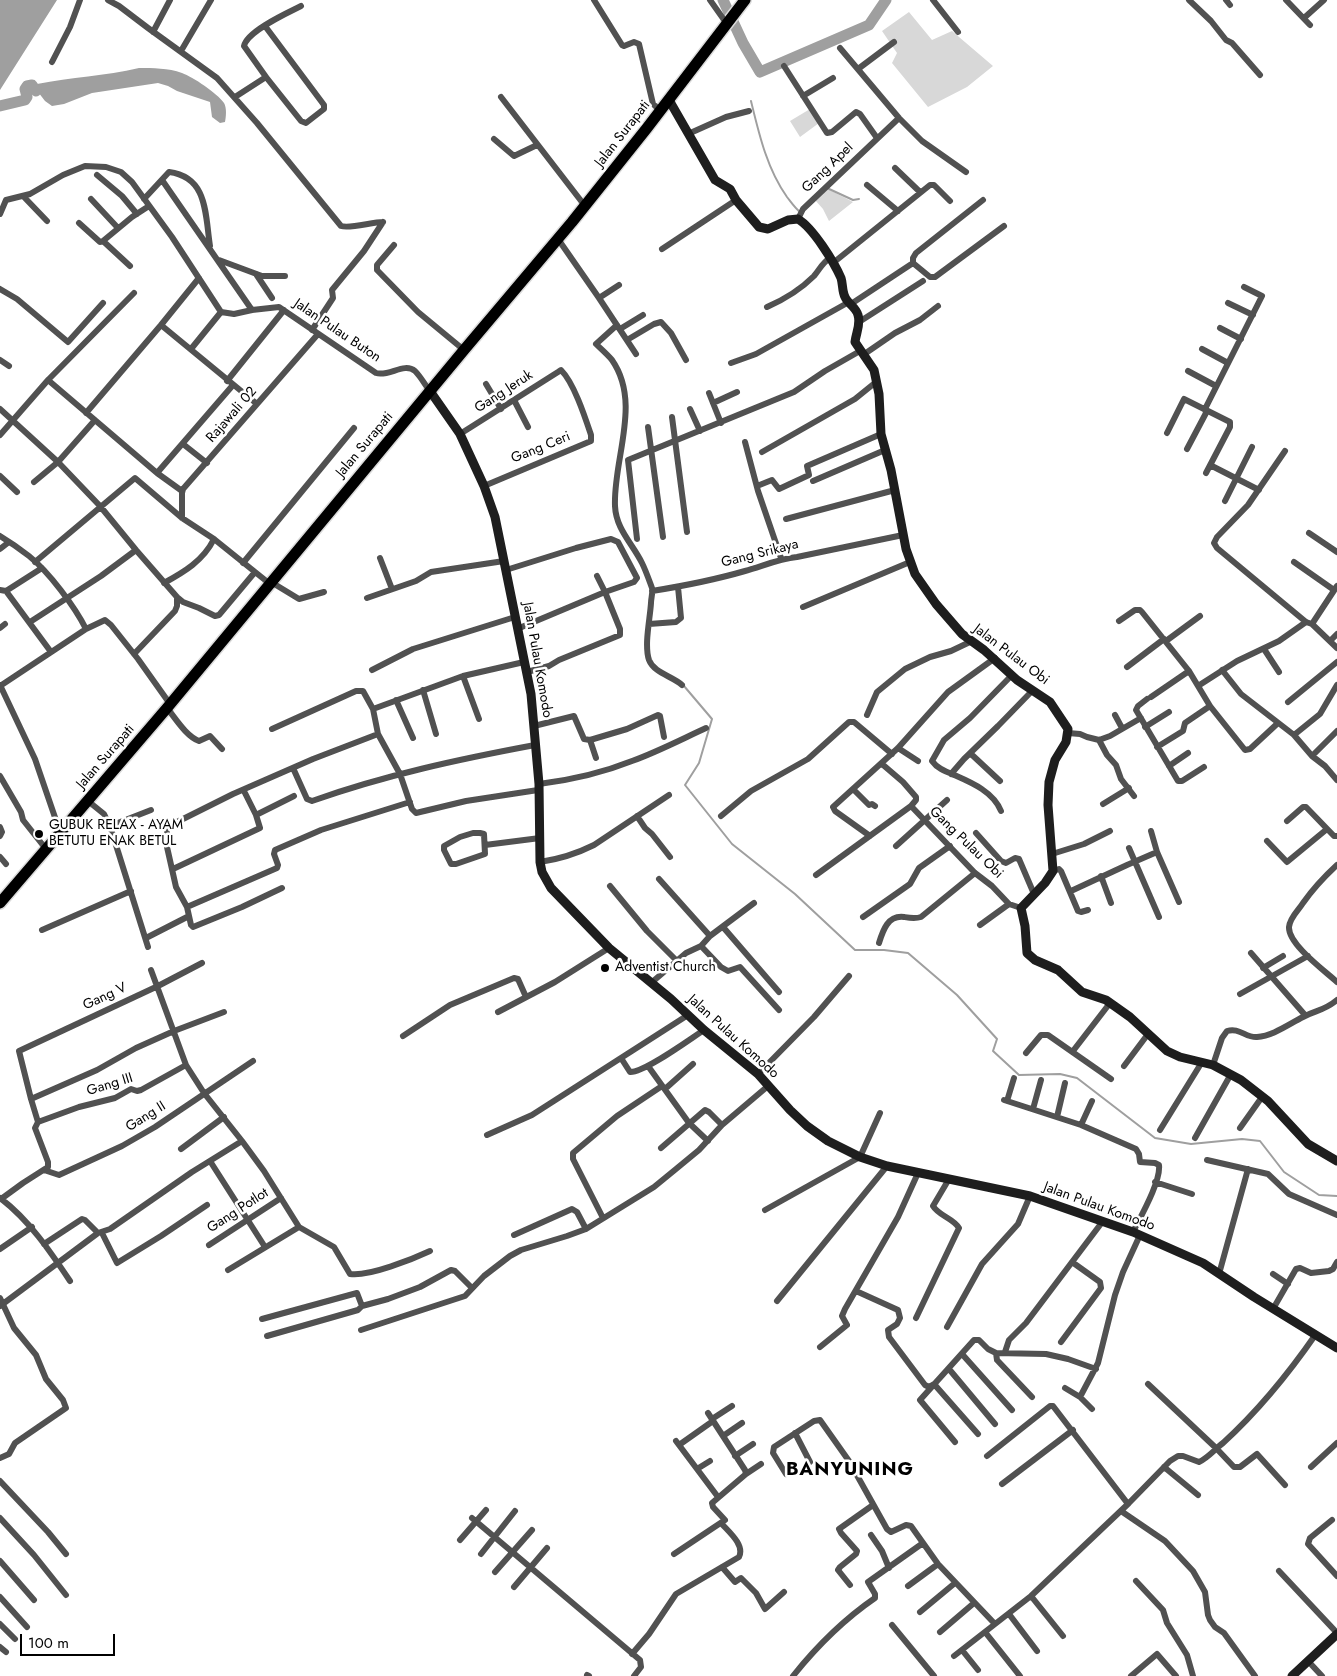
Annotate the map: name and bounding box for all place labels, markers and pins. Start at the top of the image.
place label: GUBUK RELAX - AYAM BETUTU ENAK BETUL [49,818,183,850]
marker: GUBUK RELAX - AYAM BETUTU ENAK BETUL [33,828,45,840]
place label: Adventist Church [615,960,716,976]
marker: Adventist Church [599,962,611,974]

